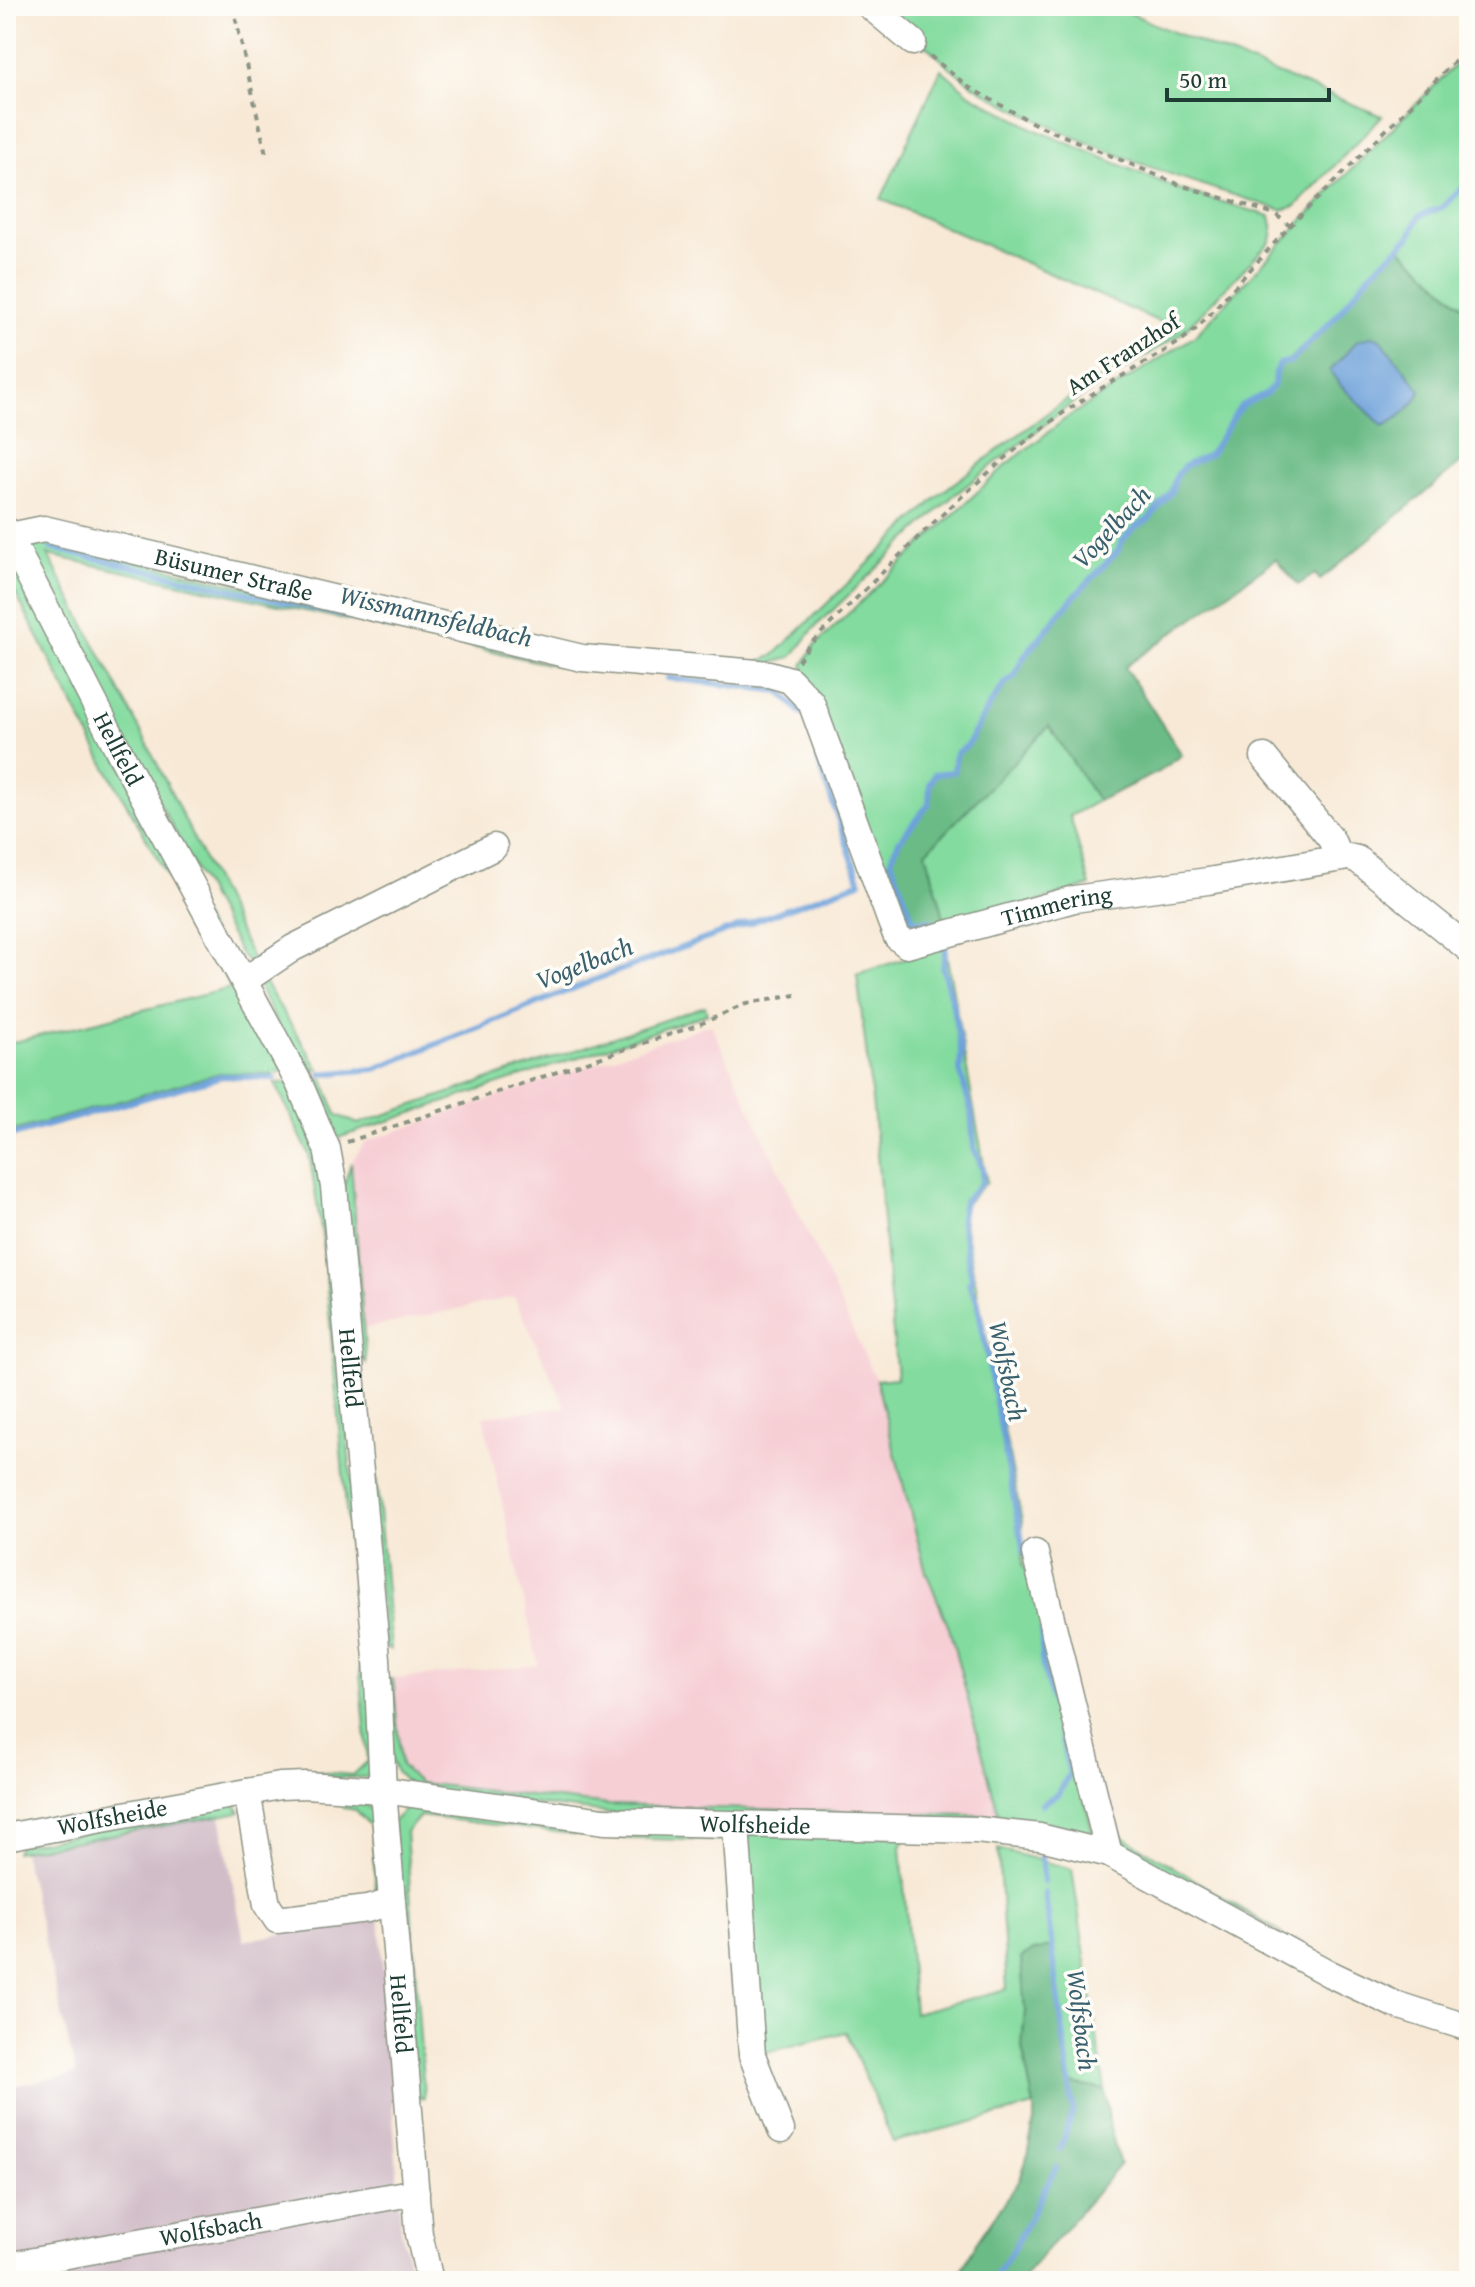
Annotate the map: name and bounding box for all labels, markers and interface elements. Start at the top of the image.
scale bar [1167,52,1329,102]
text: 50 m [1179,62,1227,97]
street label: Am Franzhof [1059,302,1189,404]
water label: Vogelbach [1062,476,1160,577]
street label: Büsumer Straße [151,538,317,610]
water label: Wissmannsfeldbach [336,574,536,657]
street label: Hellfeld [85,706,153,792]
street label: Timmering [997,876,1114,935]
water label: Vogelbach [529,926,638,999]
water label: Wolfsbach [979,1317,1038,1425]
street label: Hellfeld [330,1327,372,1409]
street label: Wolfsheide [54,1789,170,1844]
street label: Wolfsheide [699,1805,811,1843]
water label: Wolfsbach [1057,1967,1108,2073]
street label: Hellfeld [381,1973,422,2055]
street label: Wolfsbach [157,2202,265,2255]

